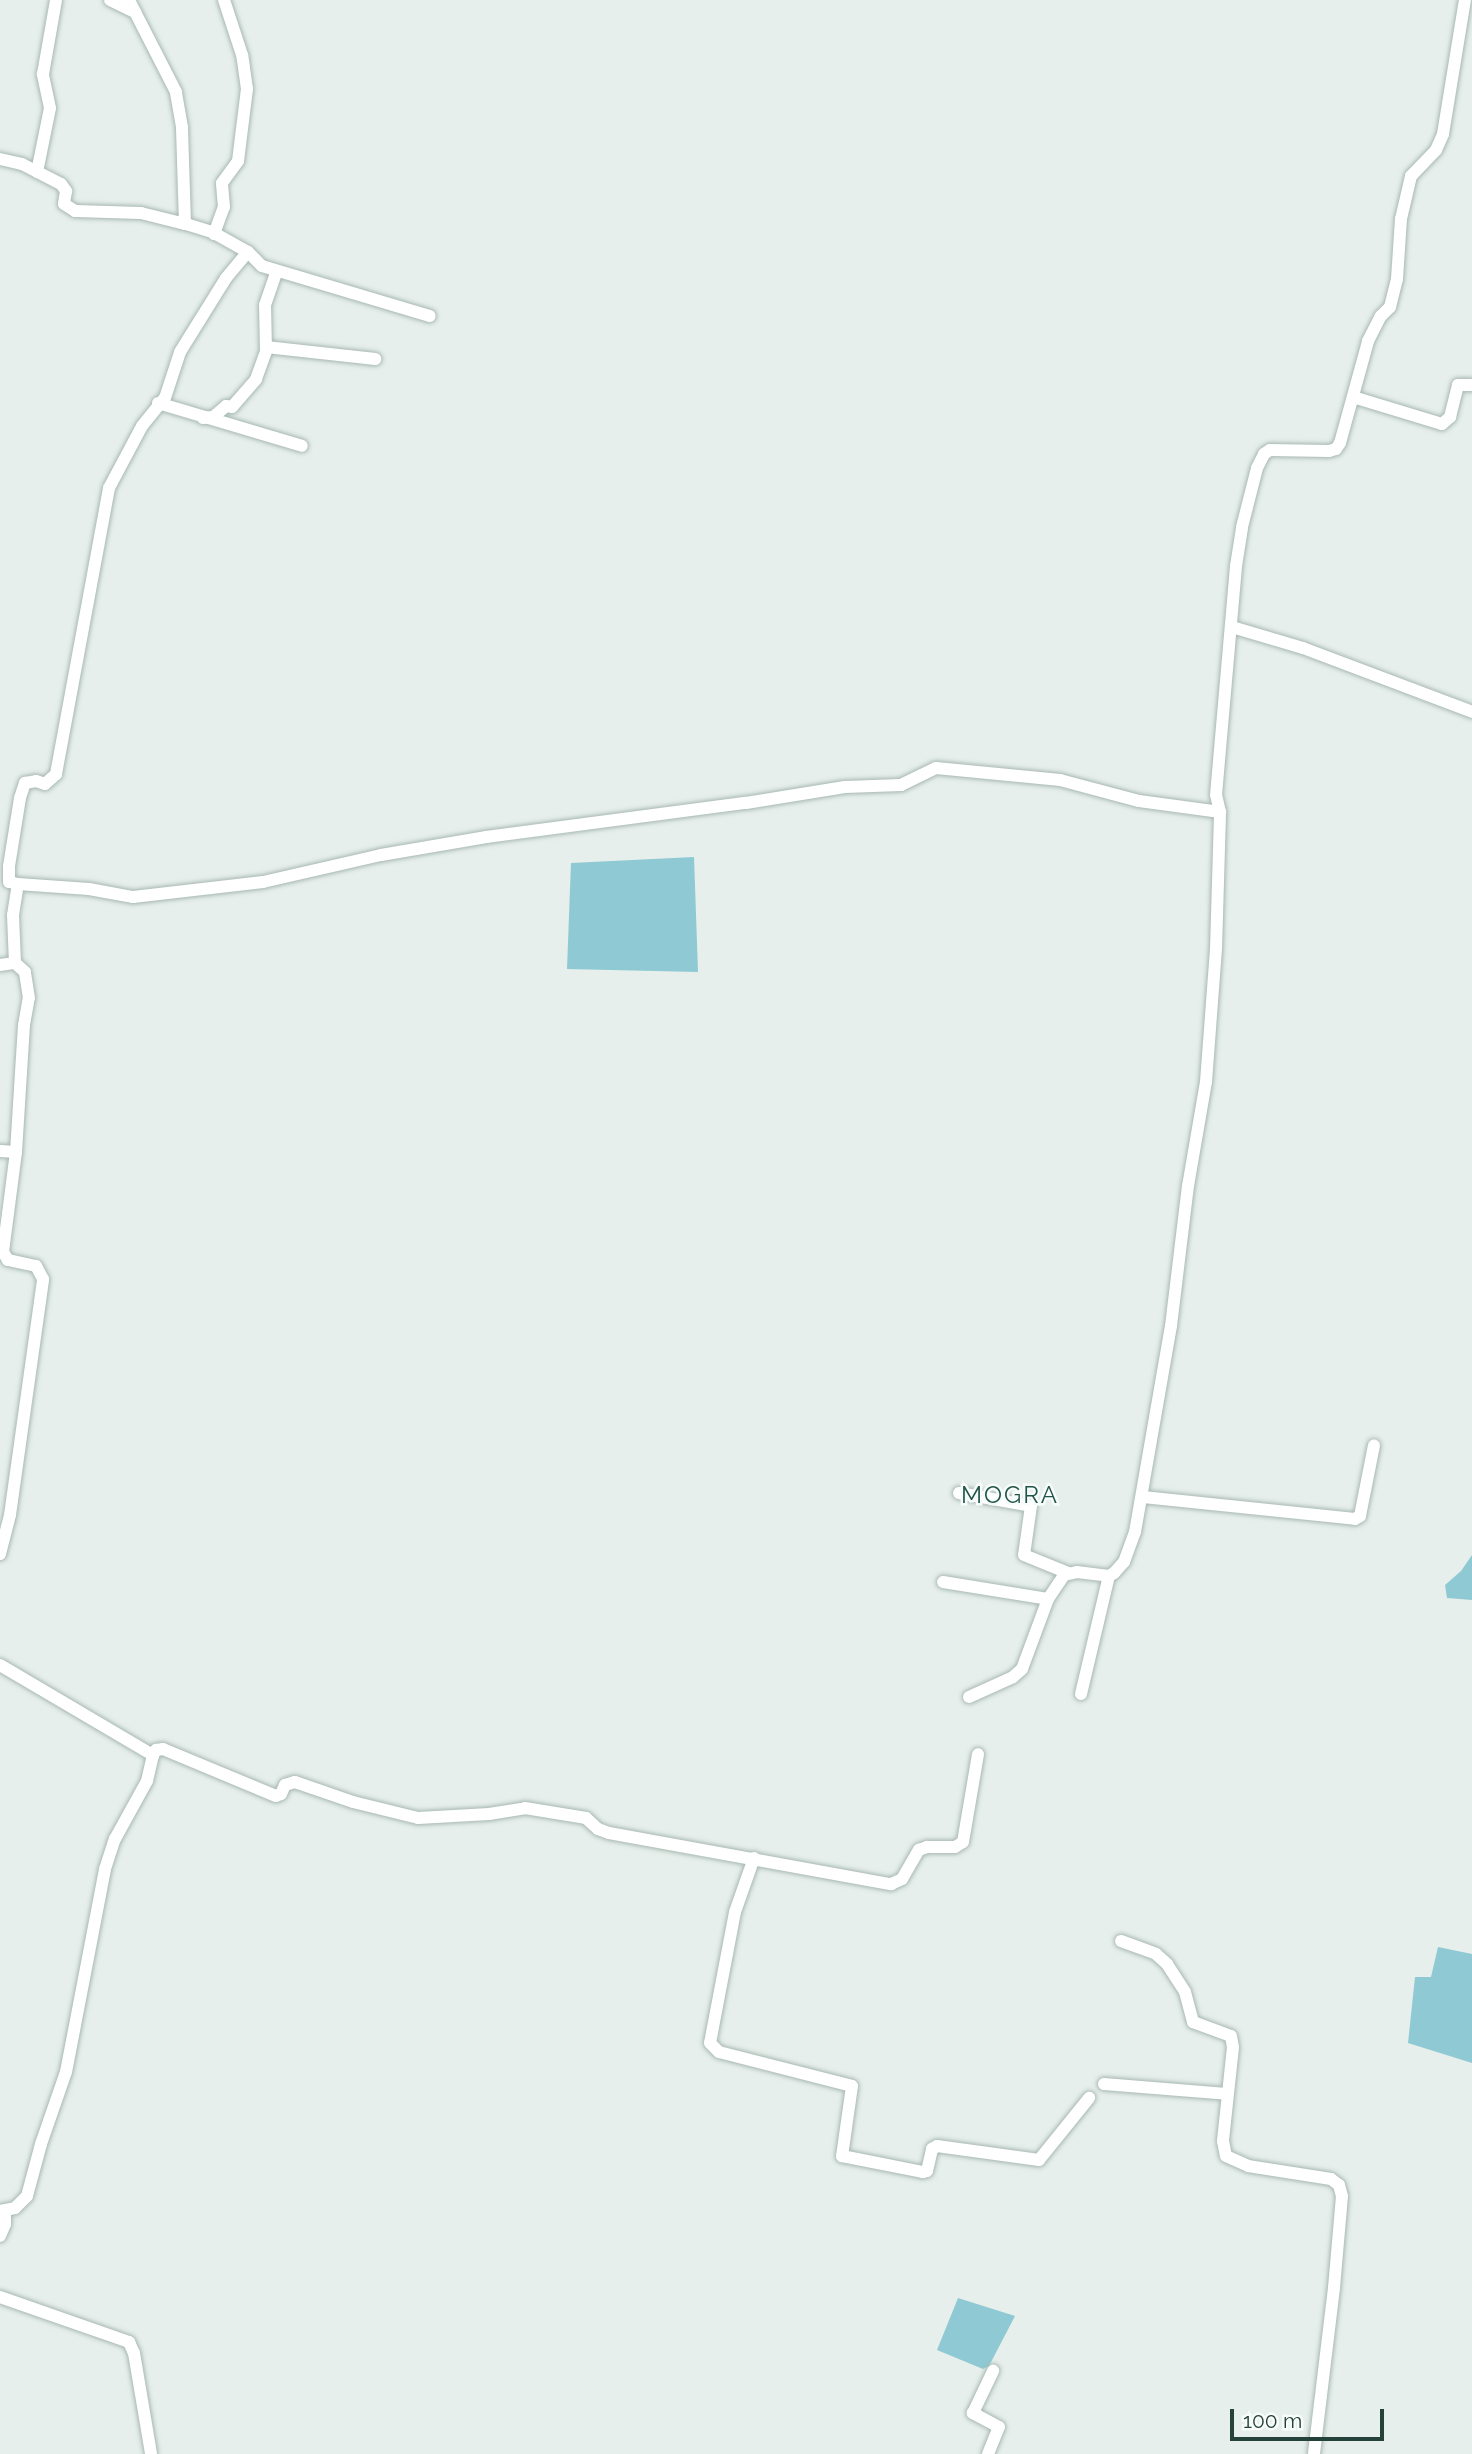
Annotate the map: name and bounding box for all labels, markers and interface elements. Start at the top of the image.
district label: MOGRA [962,1481,1058,1509]
scale bar [1234,2394,1388,2438]
text: 100 m [1243,2408,1302,2433]

